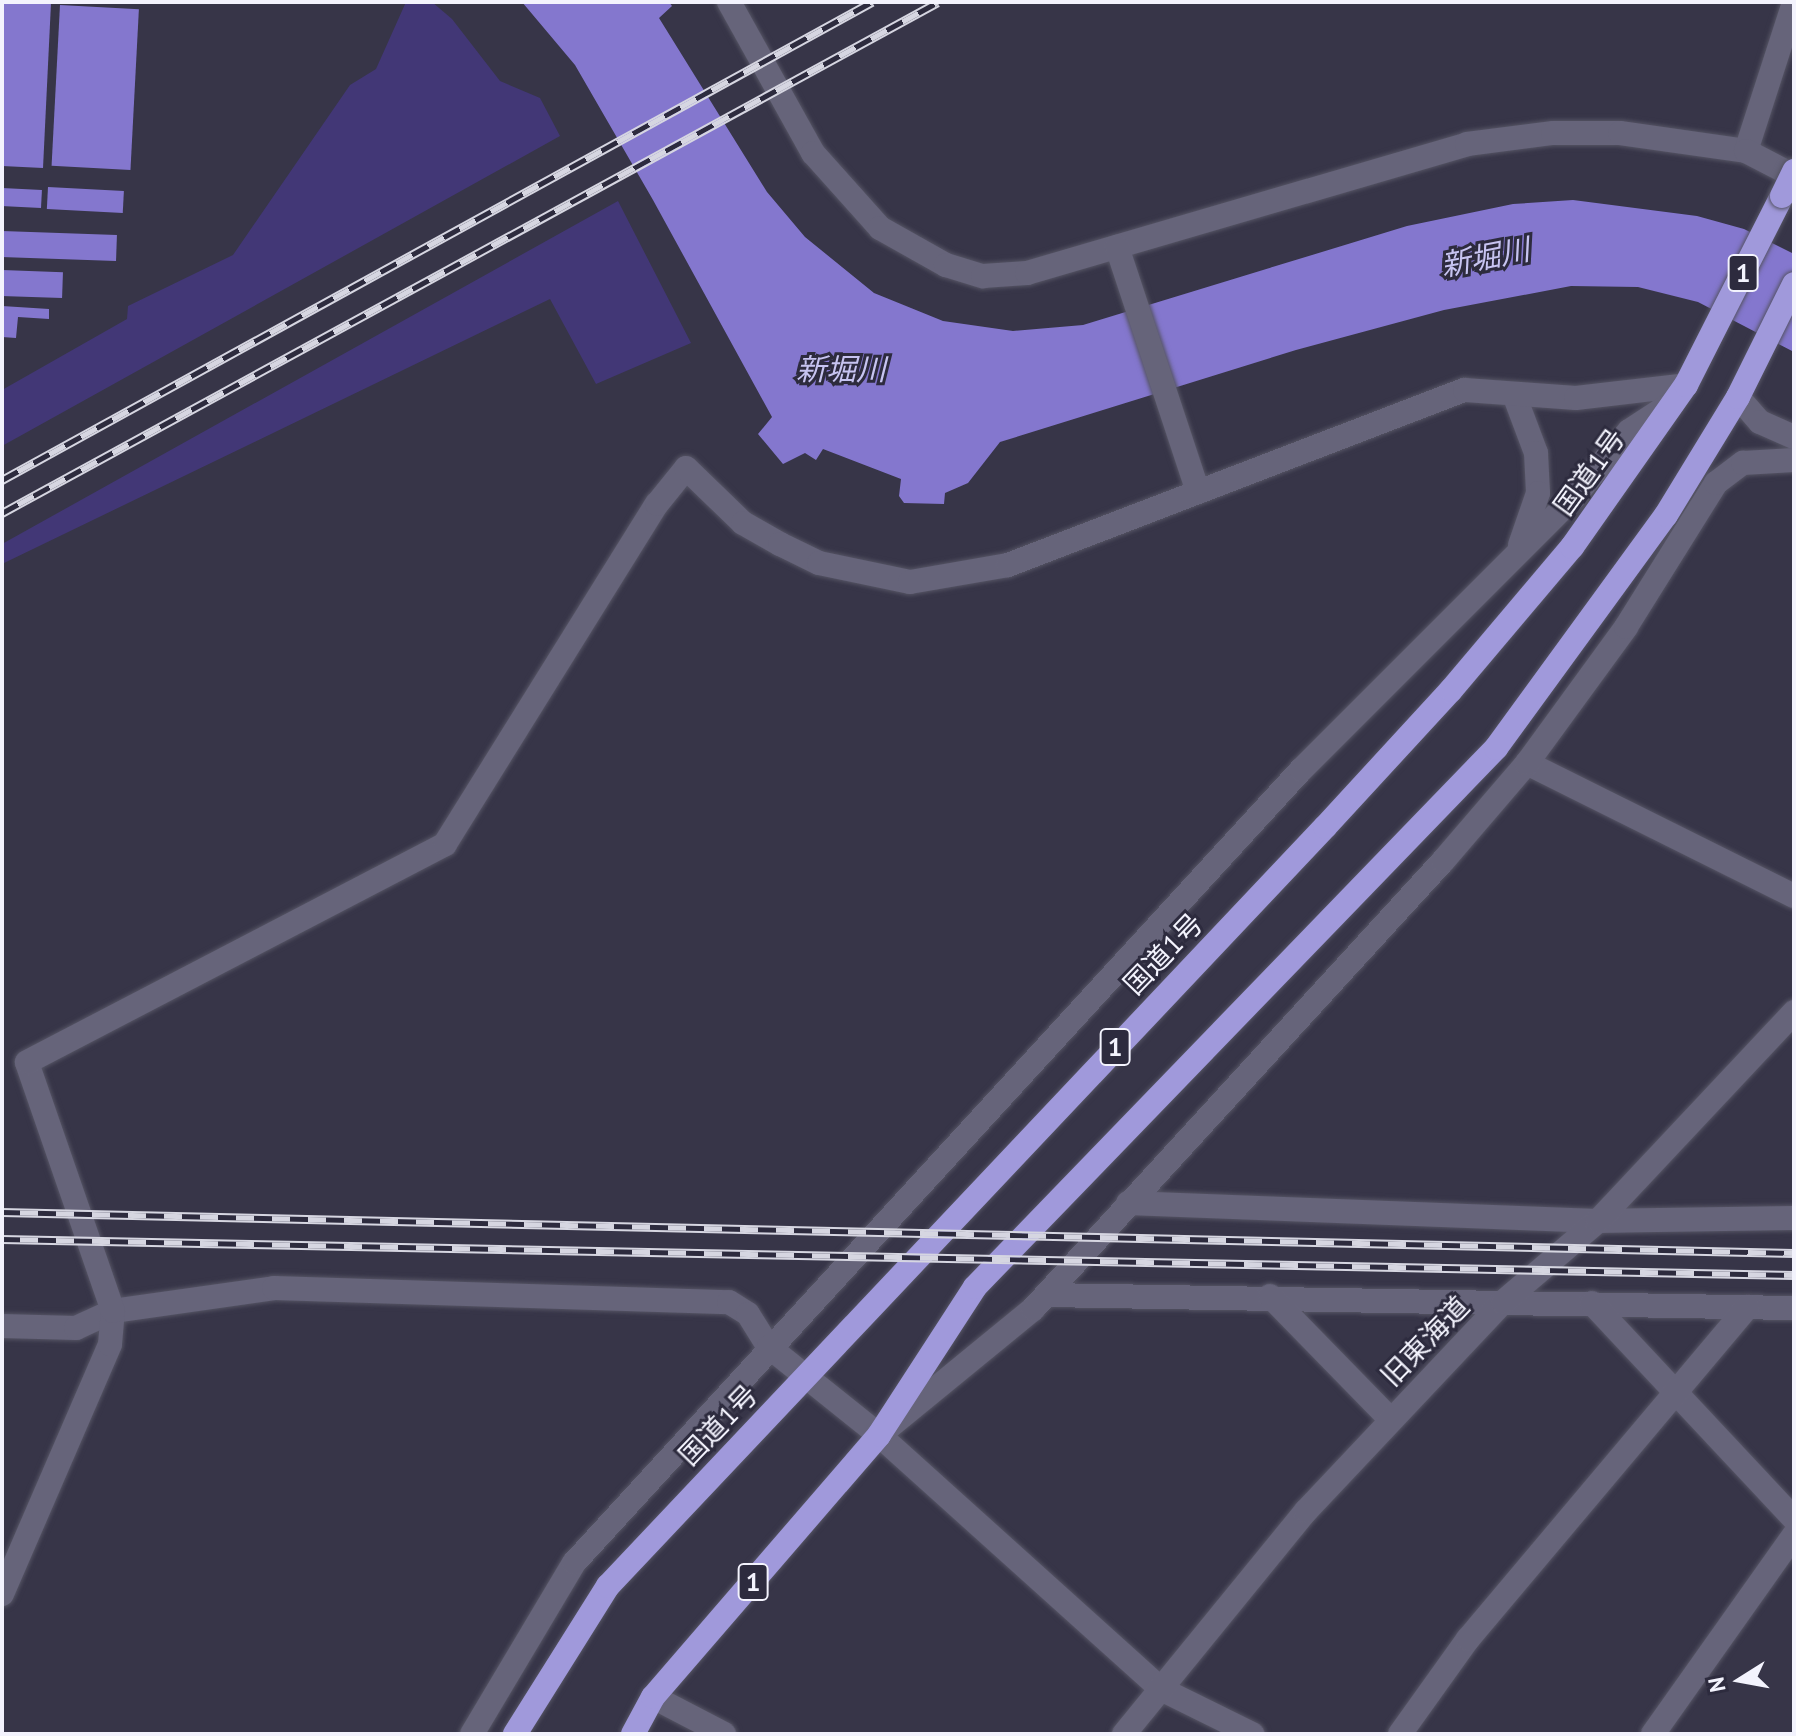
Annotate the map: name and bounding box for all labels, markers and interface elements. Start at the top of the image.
water label: 新堀川 [1437,231,1533,283]
road number: 1 [1727,251,1759,295]
water label: 新堀川 [796,351,886,387]
street label: 国道1号 [1546,422,1632,522]
street label: 国道1号 [1116,907,1210,1001]
road number: 1 [1099,1025,1131,1069]
street label: 旧東海道 [1374,1289,1476,1393]
street label: 国道1号 [671,1378,765,1472]
road number: 1 [737,1560,769,1604]
north arrow [1700,1640,1780,1720]
text: N [1701,1675,1732,1694]

